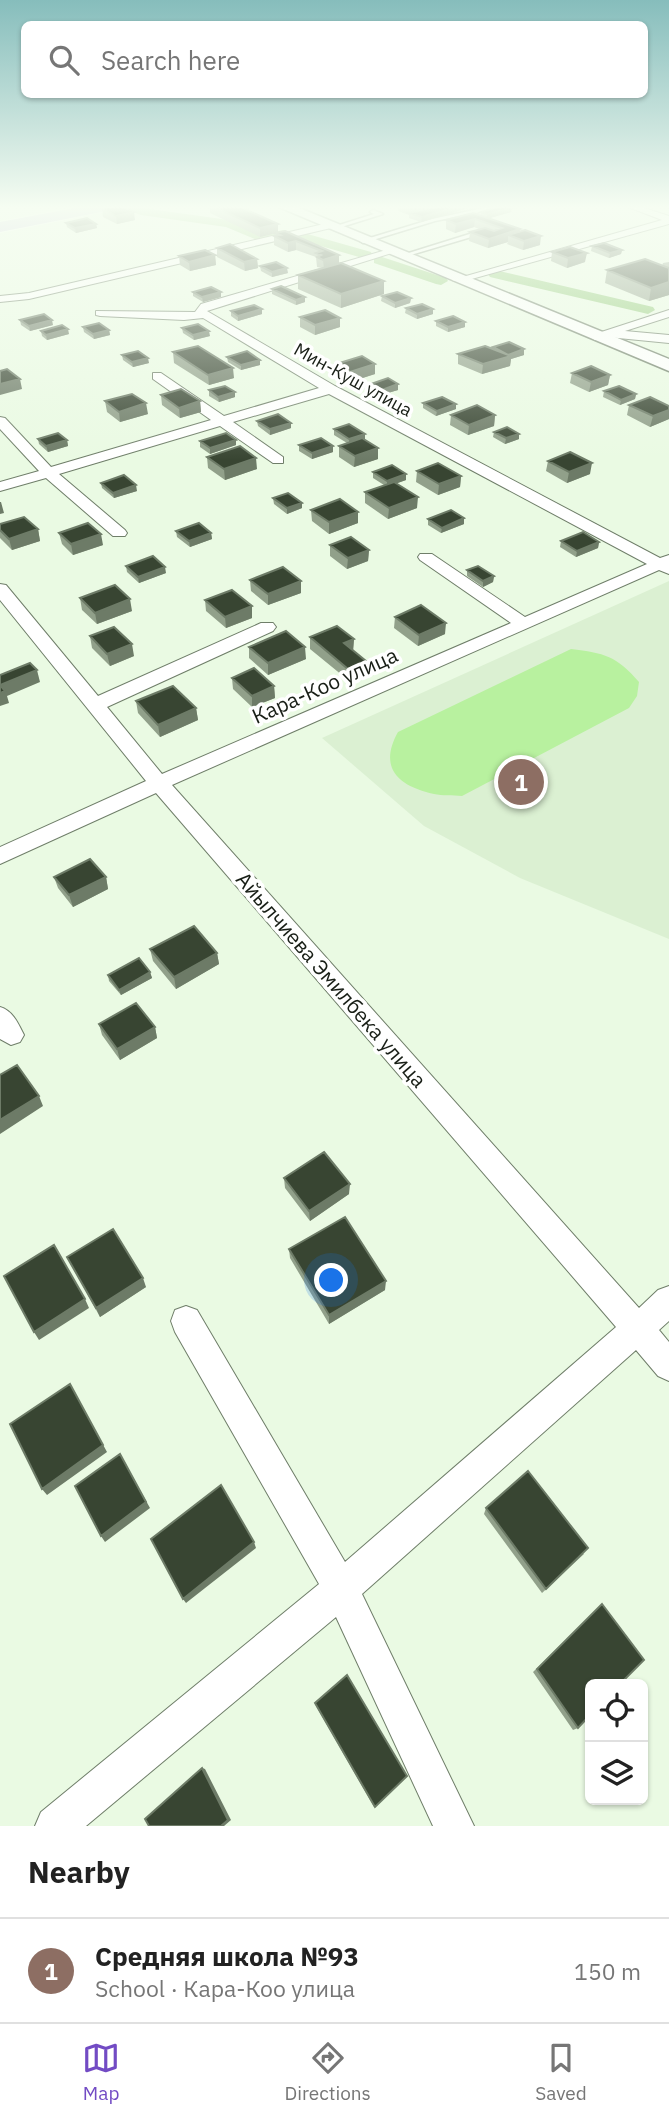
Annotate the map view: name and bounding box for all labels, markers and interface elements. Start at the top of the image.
search box [21,21,648,98]
icon: search [45,41,83,79]
text: Search here [101,43,240,77]
street label: Мин-Куш улица [290,338,417,422]
street label: Кара-Коо улица [247,640,402,730]
pin: 1 [498,756,544,808]
street label: Айылчиева Эмилбека улица [230,866,433,1093]
your location [314,1263,348,1297]
map controls [585,1679,648,1805]
button: locate [585,1679,648,1742]
button: layers [585,1742,648,1805]
text: Nearby [28,1852,130,1891]
text: Средняя школа №93 [95,1939,359,1973]
text: 1 [44,1956,58,1986]
text: 150 m [574,1956,641,1986]
text: School · Кара-Коо улица [95,1973,355,2003]
tab: Map [82,2039,120,2105]
tab: Directions [284,2039,371,2105]
tab: Saved [535,2039,587,2105]

